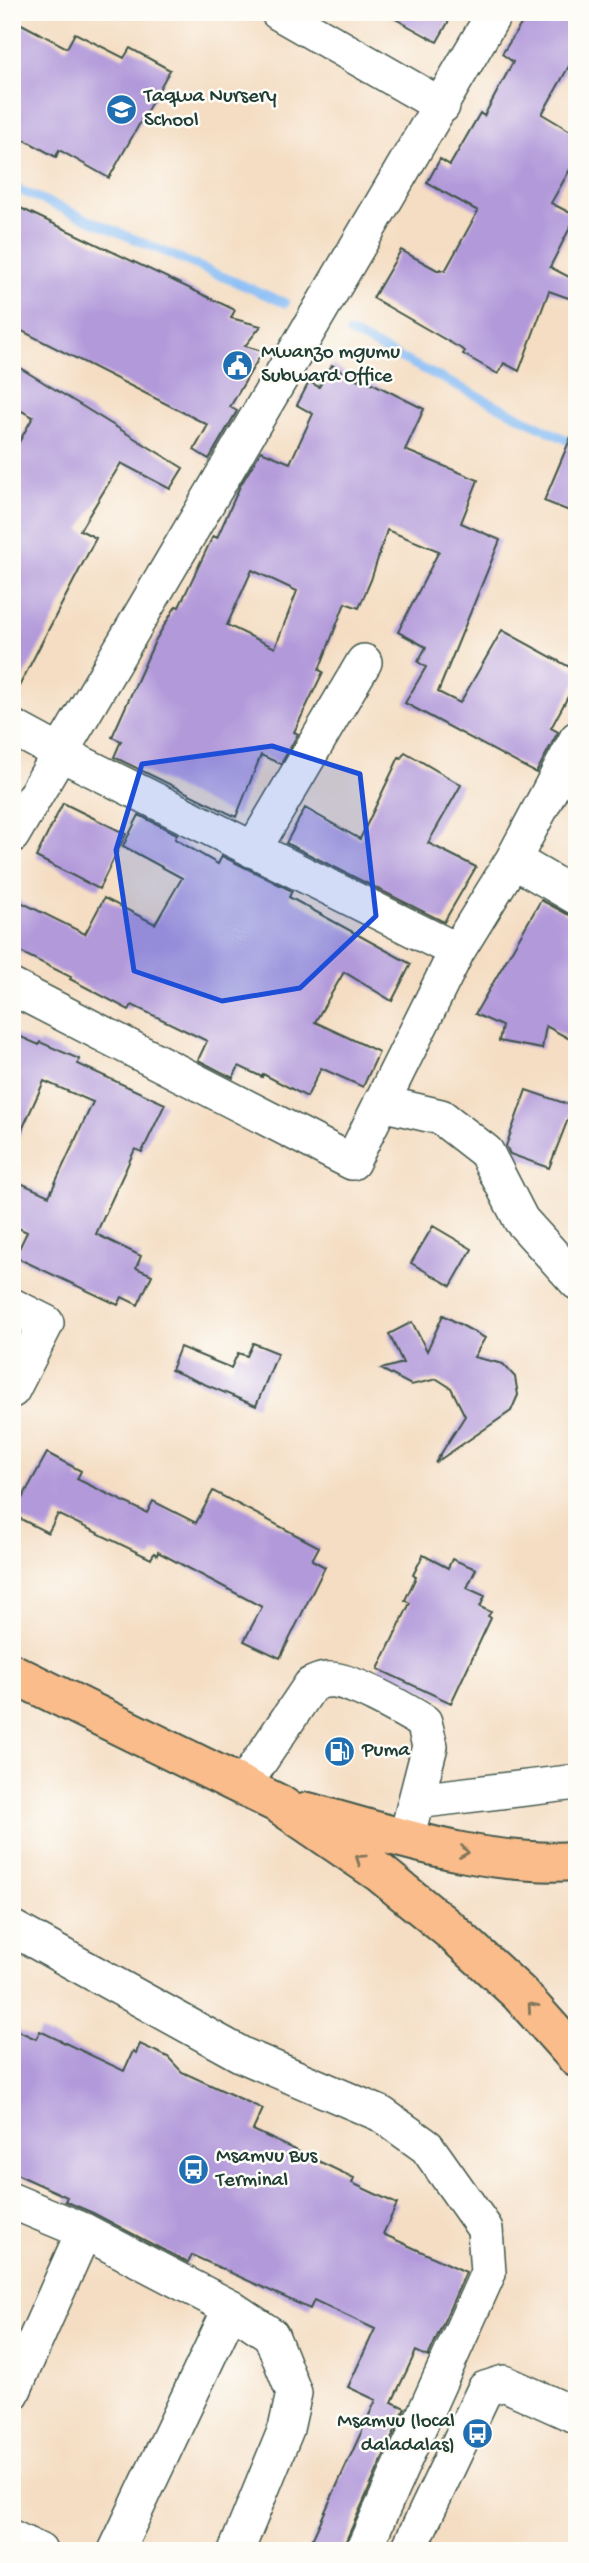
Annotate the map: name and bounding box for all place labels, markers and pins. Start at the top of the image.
place label: Taqwa Nursery School [143,85,277,134]
school or university icon: Taqwa Nursery School [104,92,138,126]
place label: Mwanzo mgumu Subward Office [261,341,400,390]
public building icon: Mwanzo mgumu Subward Office [221,348,255,382]
fuel station icon: Puma [322,1734,356,1768]
place label: Puma [361,1739,411,1764]
place label: Msamvu Bus Terminal [215,2145,319,2194]
bus stop icon: Msamvu Bus Terminal [176,2152,210,2186]
place label: Msamvu (local daladalas) [337,2410,455,2459]
bus stop icon: Msamvu (local daladalas) [461,2417,495,2451]

